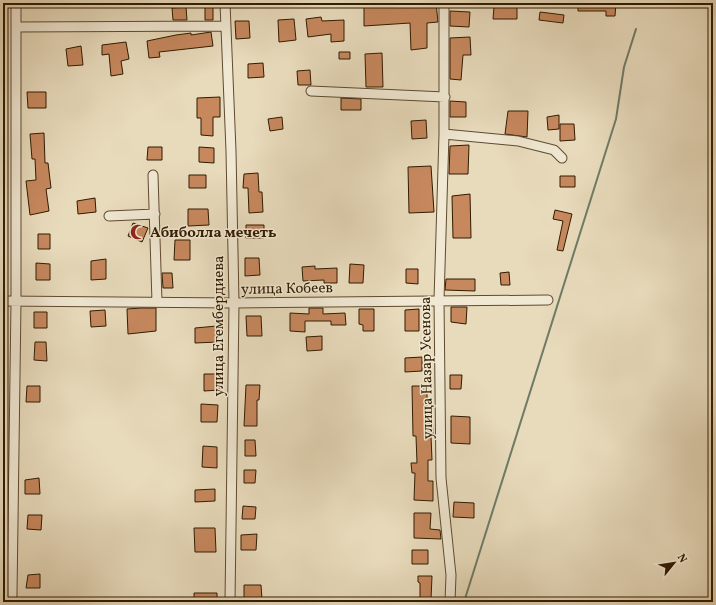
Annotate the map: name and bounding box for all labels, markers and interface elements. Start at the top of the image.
mosque icon: Абиболла мечеть [129,223,147,241]
place label: Абиболла мечеть [150,223,277,244]
street label: улица Егембердиева [209,255,230,397]
street label: улица Кобеев [241,278,333,301]
street label: улица Назар Усенова [416,296,439,440]
north arrow [654,543,694,583]
text: N [673,552,690,566]

